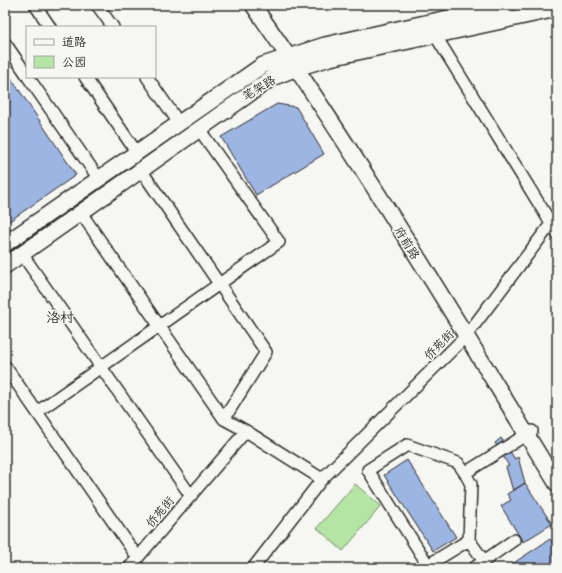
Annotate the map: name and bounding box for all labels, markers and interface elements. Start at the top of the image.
legend [26,26,156,78]
text: 道路 [62,34,86,50]
text: 公园 [62,54,86,70]
street label: 笔架路 [239,72,279,104]
street label: 府前路 [391,223,423,263]
district label: 洛村 [46,308,74,326]
street label: 侨苑街 [421,327,457,363]
street label: 侨苑街 [142,493,178,531]

